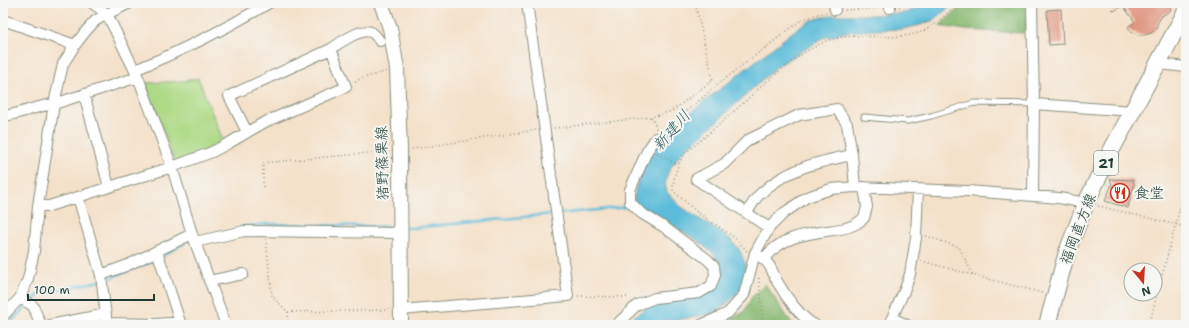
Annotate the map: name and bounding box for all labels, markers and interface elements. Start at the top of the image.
water label: 新建川 [648,105,695,155]
street label: 猪野篠栗線 [371,125,393,201]
road number: 21 [1094,151,1118,175]
restaurant icon: 食堂 [1109,182,1131,204]
place label: 食堂 [1134,183,1164,203]
street label: 福岡直方線 [1055,190,1101,268]
north arrow [1123,262,1163,302]
scale bar [28,276,154,302]
text: 100 m [34,282,70,298]
text: N [1139,283,1152,300]

